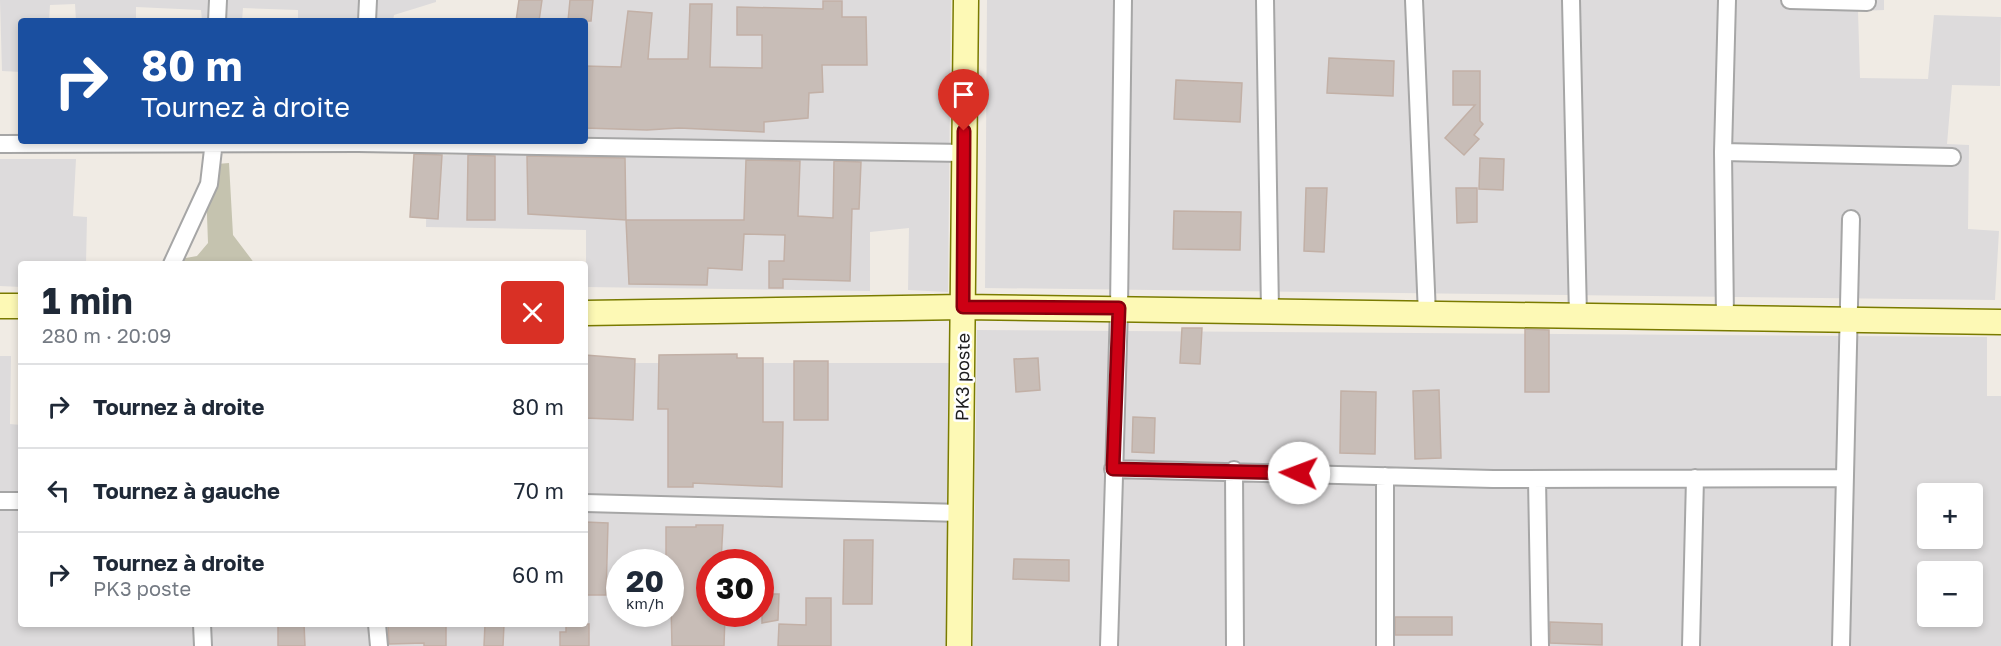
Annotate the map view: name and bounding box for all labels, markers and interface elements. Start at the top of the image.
text: 80 m [141,40,242,90]
icon: right [42,42,120,120]
pin [938,69,989,131]
icon: arrive [947,78,980,111]
text: Tournez à droite [141,91,350,123]
text: 1 min [42,279,133,322]
button: close [501,281,564,344]
text: 280 m · 20:09 [42,323,171,347]
street label: PK3 poste [950,333,974,421]
icon: right [42,390,75,423]
text: Tournez à droite [93,393,264,420]
text: 80 m [512,393,564,420]
position arrow [1267,441,1331,505]
icon: left [42,474,75,507]
text: Tournez à gauche [93,477,280,504]
text: 70 m [514,477,564,504]
map controls [1917,483,1983,627]
button: + [1917,483,1983,549]
text: Tournez à droite [93,549,264,576]
speed limit sign: 30 [696,549,774,627]
icon: right [42,558,75,591]
text: 60 m [512,561,564,588]
button: − [1917,561,1983,627]
text: 20 [626,563,664,599]
text: PK3 poste [93,576,191,600]
text: km/h [626,594,664,612]

